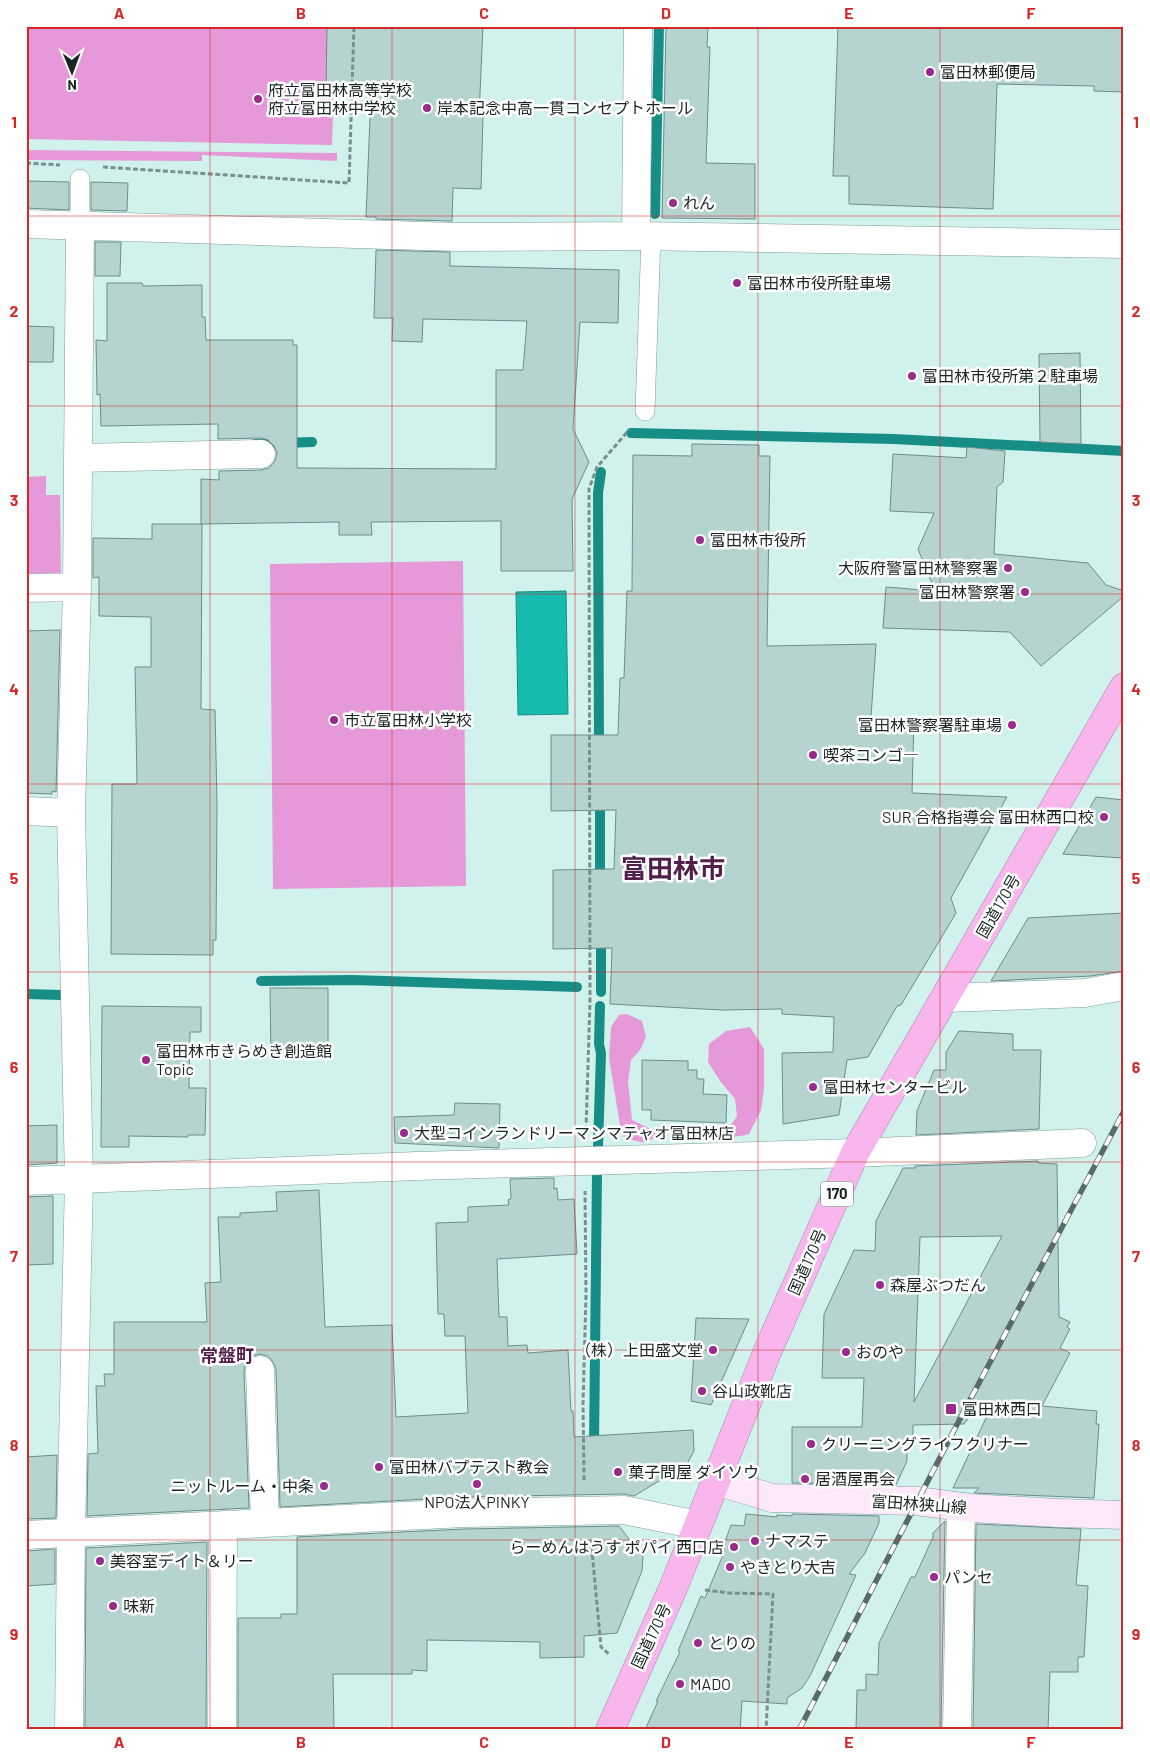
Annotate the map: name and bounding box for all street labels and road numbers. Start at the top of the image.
street label: 国道170号 [972,871,1023,941]
road number: 170 [821,1182,853,1206]
street label: 国道170号 [784,1226,830,1298]
street label: 富田林狭山線 [870,1491,968,1516]
street label: 国道170号 [627,1600,674,1672]

